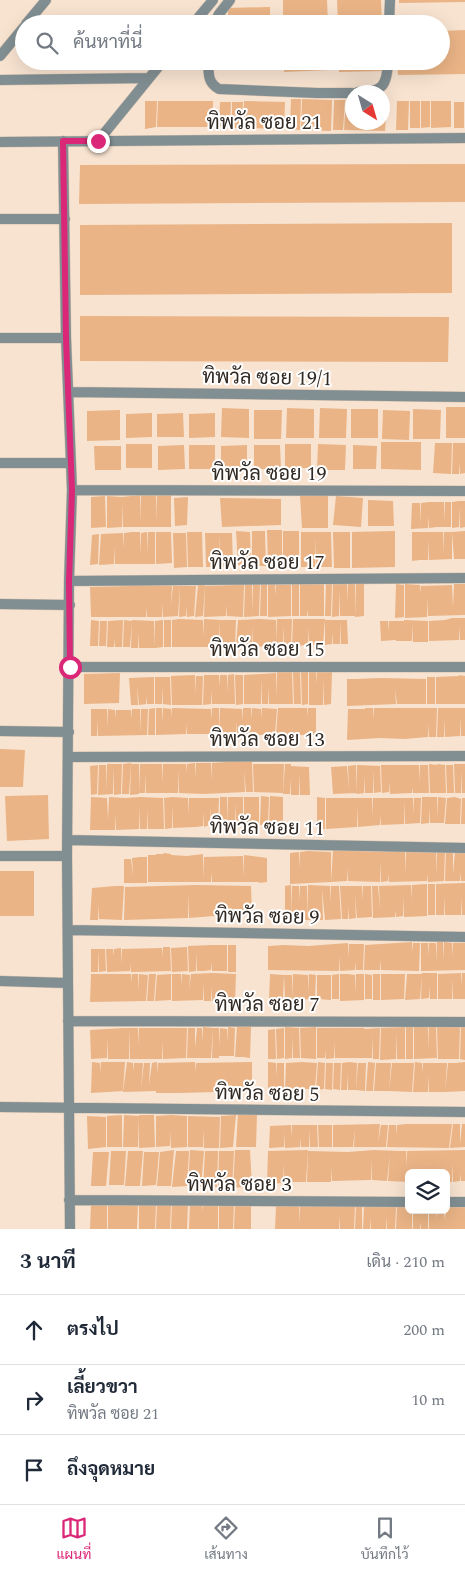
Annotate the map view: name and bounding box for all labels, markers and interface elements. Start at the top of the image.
search box [15,15,450,70]
text: ค้นหาที่นี่ [73,28,142,57]
icon: search [33,29,61,57]
north arrow [345,85,390,130]
street label: ทิพวัล ซอย 21 [207,108,321,138]
route end [87,130,110,153]
street label: ทิพวัล ซอย 19/1 [202,362,332,394]
street label: ทิพวัล ซอย 19 [212,459,326,489]
street label: ทิพวัล ซอย 17 [210,548,324,578]
street label: ทิพวัล ซอย 15 [210,635,324,665]
route start [59,656,82,679]
street label: ทิพวัล ซอย 13 [210,725,324,755]
street label: ทิพวัล ซอย 11 [209,812,325,844]
street label: ทิพวัล ซอย 9 [214,901,320,933]
street label: ทิพวัล ซอย 7 [215,990,319,1020]
street label: ทิพวัล ซอย 5 [214,1078,320,1110]
map controls [405,1169,450,1214]
button: layers [405,1169,450,1214]
street label: ทิพวัล ซอย 3 [187,1170,291,1200]
text: 3 นาที [20,1246,76,1278]
text: เดิน · 210 m [367,1250,445,1274]
text: ตรงไป [67,1315,119,1344]
icon: ahead [20,1316,48,1344]
text: 200 m [403,1318,445,1342]
text: เลี้ยวขวา [67,1373,138,1402]
icon: right [20,1386,48,1414]
text: 10 m [411,1388,445,1412]
text: ทิพวัล ซอย 21 [67,1402,159,1426]
text: ถึงจุดหมาย [67,1455,155,1484]
icon: arrive [20,1456,48,1484]
tab: แผนที่ [56,1514,91,1565]
tab: เส้นทาง [204,1514,248,1565]
tab: บันทึกไว้ [361,1514,409,1565]

